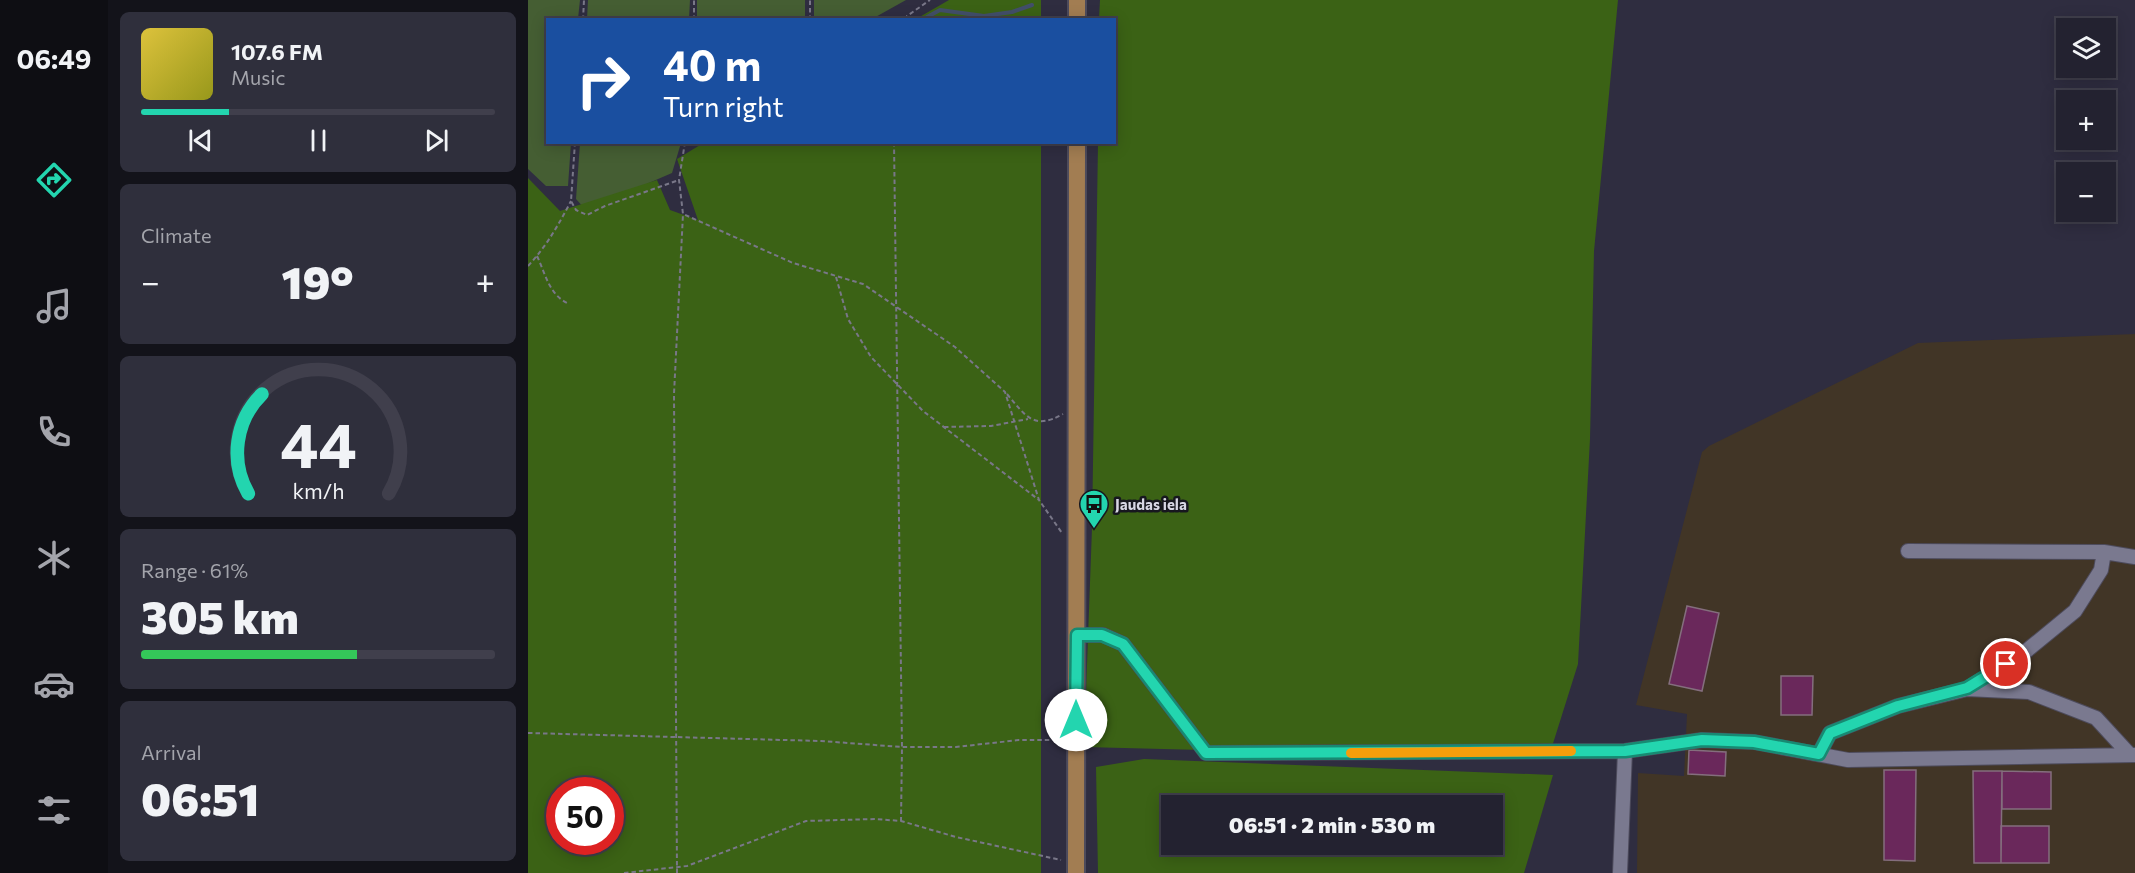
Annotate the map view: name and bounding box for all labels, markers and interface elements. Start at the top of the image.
map controls [2056,18,2116,222]
button: layers [2056,18,2116,78]
text: 107.6 FM [231,38,323,65]
text: 40 m [663,38,761,90]
text: 06:49 [17,42,91,75]
icon: right [564,42,642,120]
text: Music [231,65,285,89]
text: Turn right [663,90,783,123]
button: + [2056,90,2116,150]
icon: previous [184,124,217,157]
icon: pause [302,124,335,157]
icon: next [420,124,453,157]
icon: directions [33,159,75,201]
button: − [2056,162,2116,222]
text: Climate [141,223,211,247]
text: 19° [282,253,354,308]
text: − [141,260,160,301]
text: + [476,260,495,301]
icon: music [33,285,75,327]
text: 44 [280,405,356,481]
icon: phone [33,411,75,453]
text: km/h [292,477,344,503]
bus stop icon: Jaudas iela [1078,488,1110,530]
place label: Jaudas iela [1115,495,1187,513]
icon: climate [33,537,75,579]
text: Range · 61% [141,558,248,582]
text: 305 km [141,588,299,643]
pin [1980,638,2031,689]
icon: arrive [1989,647,2022,680]
icon: car [33,663,75,705]
position arrow [1044,688,1108,752]
text: Arrival [141,740,202,764]
text: 06:51 [141,770,259,825]
speed limit sign: 50 [546,777,624,855]
icon: filters [33,789,75,831]
text: 06:51 · 2 min · 530 m [1229,811,1435,838]

